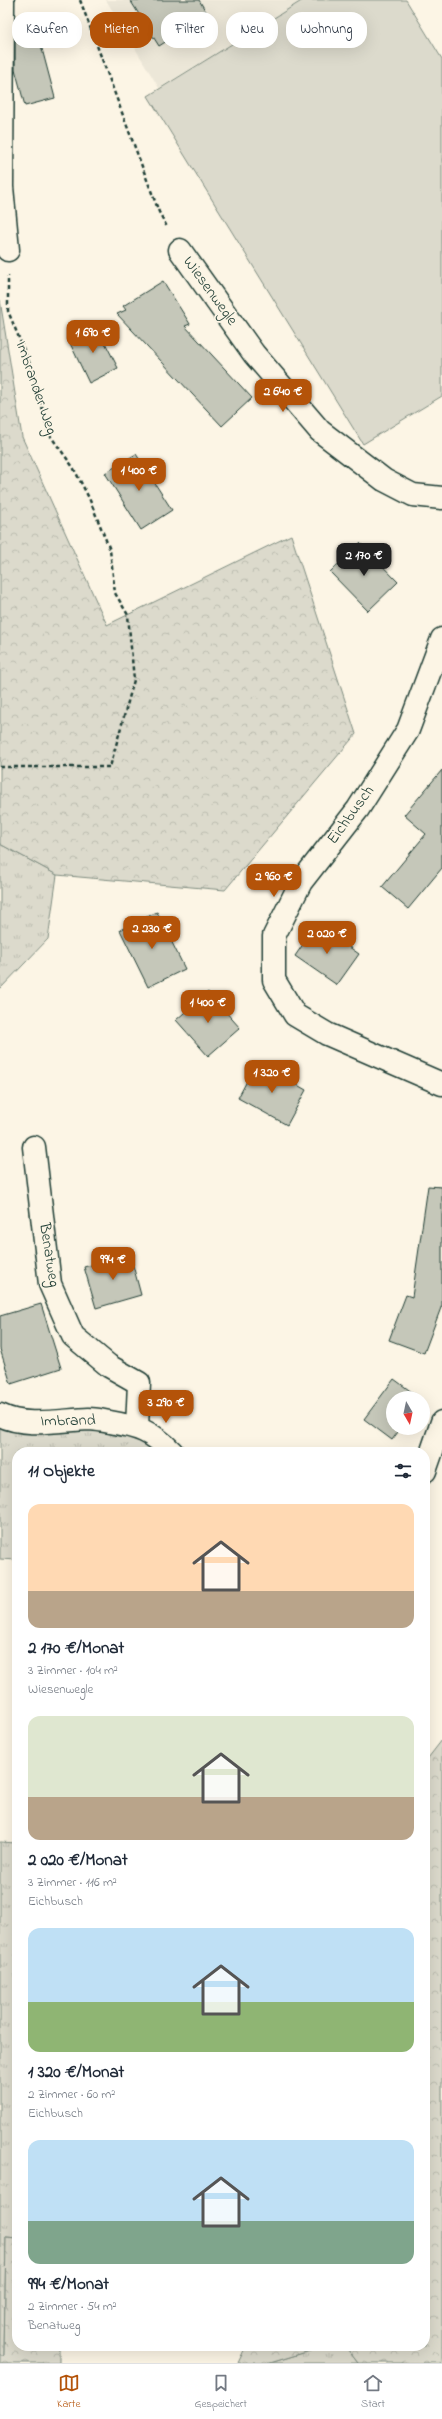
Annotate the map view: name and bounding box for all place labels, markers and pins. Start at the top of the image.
pin: 1 690 € [56,320,130,354]
pin: 2 640 € [246,379,320,413]
pin: 1 400 € [102,458,176,492]
pin: 2 170 € [327,543,401,577]
pin: 2 960 € [237,864,311,898]
pin: 2 230 € [115,916,189,950]
pin: 2 020 € [290,921,364,955]
pin: 1 400 € [171,990,245,1024]
pin: 1 320 € [235,1060,309,1094]
pin: 994 € [85,1247,141,1281]
pin: 3 290 € [129,1390,203,1424]

